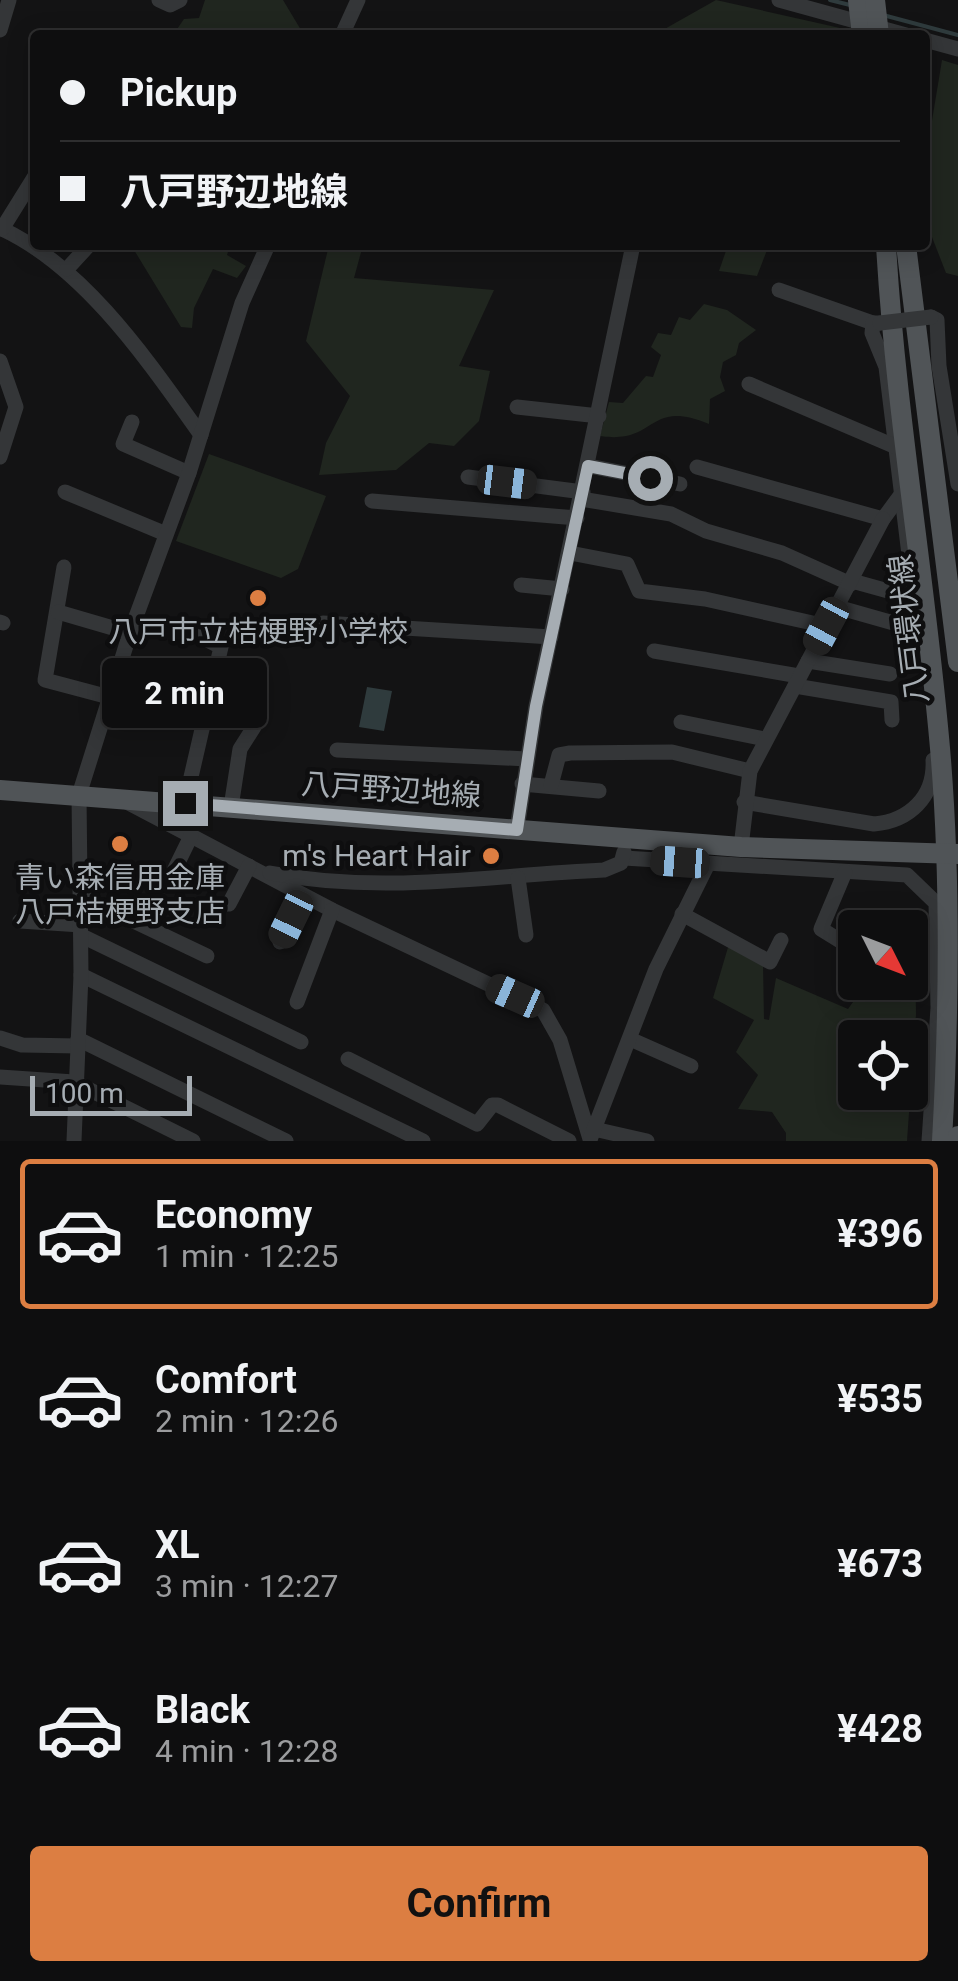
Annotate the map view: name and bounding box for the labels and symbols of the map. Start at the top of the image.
route start [628,456,673,501]
car [475,463,539,501]
street label: 八戸環状線 [882,552,935,706]
marker: 八戸市立桔梗野小学校 [247,587,269,609]
car [799,592,853,660]
place label: 八戸市立桔梗野小学校 [108,614,408,649]
callout: 2 min [102,658,268,728]
street label: 八戸野辺地線 [300,766,482,813]
route end [163,781,208,826]
marker: 青い森信用金庫 八戸桔梗野支店 [109,833,131,855]
place label: m's Heart Hair [282,838,471,873]
marker: m's Heart Hair [480,845,502,867]
car [649,845,711,879]
place label: 青い森信用金庫 八戸桔梗野支店 [15,860,225,929]
car [264,885,318,953]
north arrow [838,910,928,1000]
car [481,970,549,1022]
scale bar [30,1071,192,1116]

